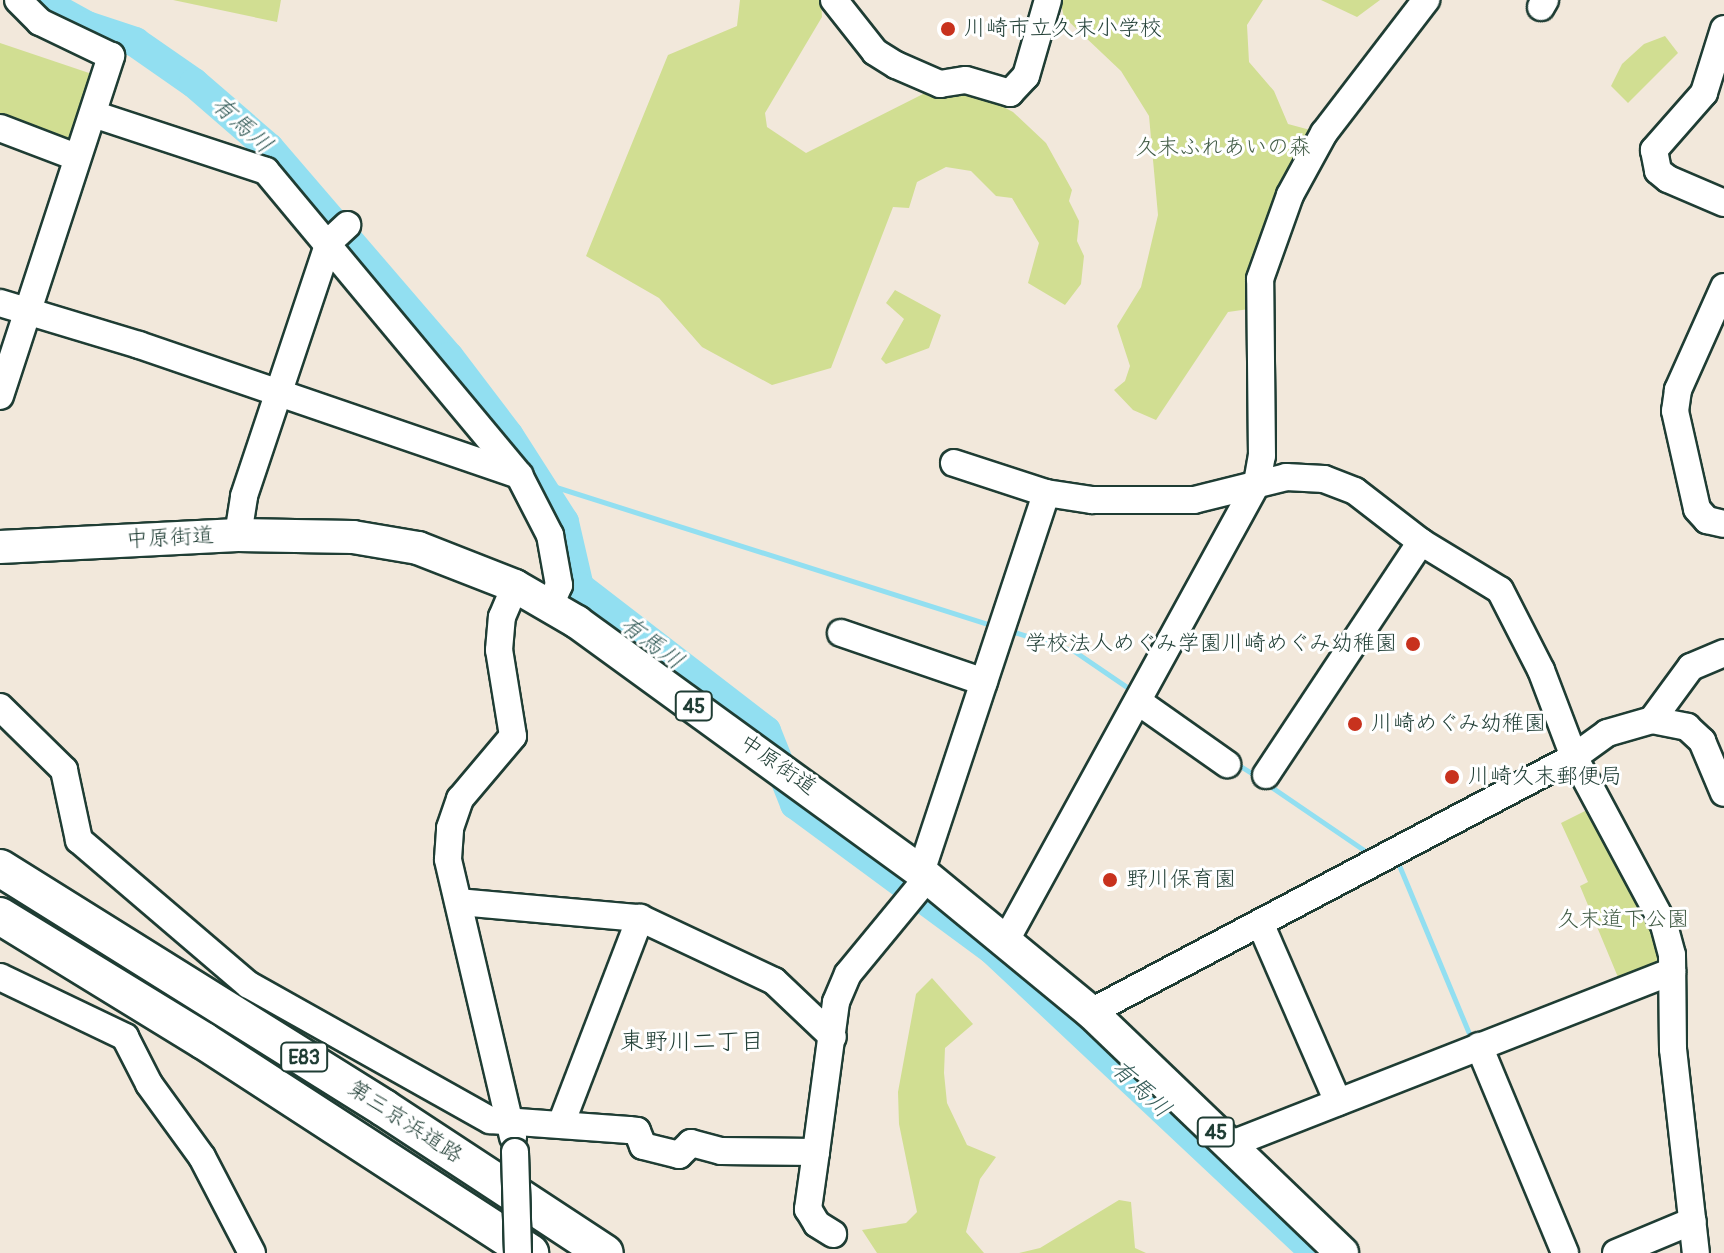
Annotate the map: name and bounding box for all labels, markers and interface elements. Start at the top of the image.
place label: 川崎市立久末小学校 [964,16,1162,42]
marker: 川崎市立久末小学校 [939,20,957,38]
water label: 有馬川 [206,90,278,160]
park label: 久末ふれあいの森 [1135,135,1311,161]
street label: 中原街道 [125,523,215,553]
water label: 有馬川 [615,610,689,676]
place label: 学校法人めぐみ学園川崎めぐみ幼稚園 [1023,631,1397,657]
marker: 学校法人めぐみ学園川崎めぐみ幼稚園 [1404,635,1422,653]
road number: 45 [674,690,714,722]
place label: 川崎めぐみ幼稚園 [1371,711,1547,737]
marker: 川崎めぐみ幼稚園 [1346,715,1364,733]
street label: 中原街道 [734,729,822,801]
place label: 川崎久末郵便局 [1468,764,1622,790]
marker: 川崎久末郵便局 [1443,768,1461,786]
place label: 野川保育園 [1126,867,1236,893]
marker: 野川保育園 [1101,871,1119,889]
park label: 久末道下公園 [1557,907,1689,933]
district label: 東野川二丁目 [620,1028,764,1056]
road number: E83 [280,1041,328,1073]
water label: 有馬川 [1105,1054,1177,1124]
street label: 第三京浜道路 [342,1075,468,1169]
road number: 45 [1196,1116,1236,1148]

